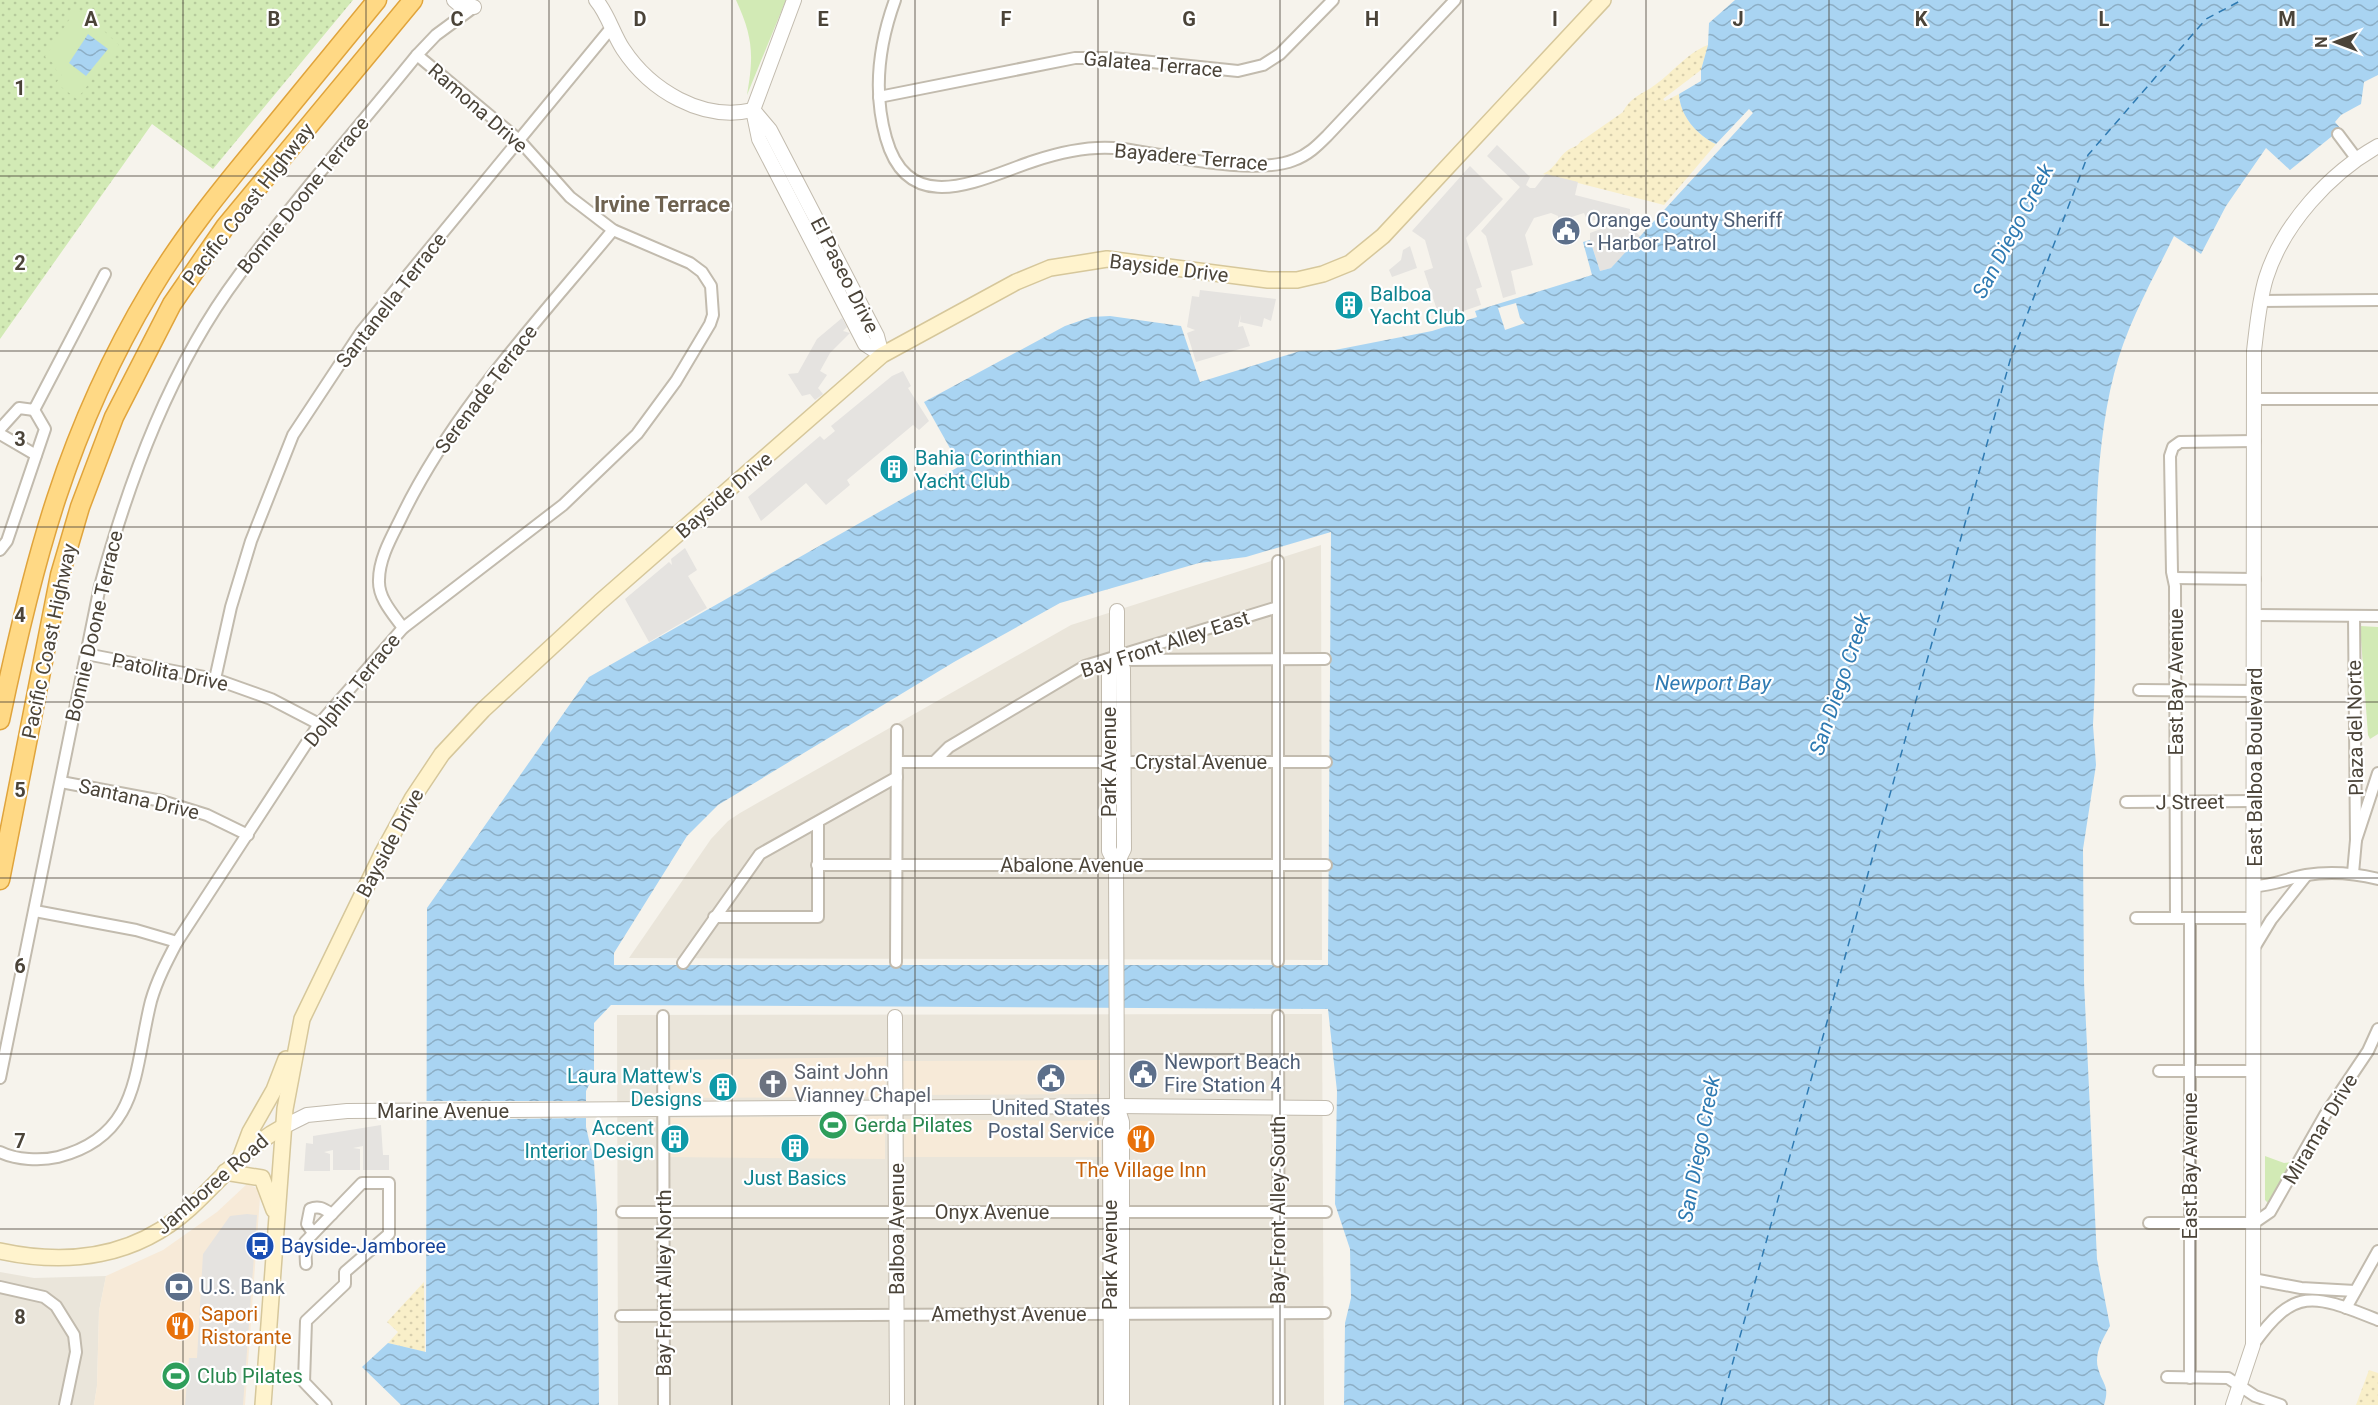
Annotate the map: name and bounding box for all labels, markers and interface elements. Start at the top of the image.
text: A [84,7,98,31]
text: B [268,7,280,31]
text: C [450,7,464,31]
text: D [634,7,647,31]
text: E [817,7,829,31]
text: F [1001,7,1012,31]
text: G [1182,7,1196,31]
text: H [1365,7,1379,31]
text: I [1552,7,1558,31]
text: J [1732,7,1744,31]
text: K [1915,7,1928,31]
text: L [2099,7,2110,31]
text: M [2278,7,2296,31]
north arrow [2306,12,2366,72]
text: N [2312,36,2331,48]
street label: Galatea Terrace [1082,46,1224,82]
street label: Ramona Drive [423,58,533,158]
text: 1 [14,76,26,100]
street label: Bonnie Doone Terrace [232,112,374,278]
street label: Pacific Coast Highway [177,118,319,290]
street label: Bayadere Terrace [1113,138,1269,176]
water label: San Diego Creek [1967,159,2059,302]
district label: Irvine Terrace [594,192,730,217]
place label: Orange County Sheriff - Harbor Patrol [1587,208,1782,255]
street label: El Paseo Drive [806,213,884,337]
public building icon: Orange County Sheriff - Harbor Patrol [1550,215,1582,247]
street label: Santanella Terrace [331,228,451,372]
street label: Bayside Drive [1108,249,1230,287]
text: 2 [14,251,26,275]
place label: Balboa Yacht Club [1370,282,1465,329]
building icon: Balboa Yacht Club [1333,289,1365,321]
street label: Serenade Terrace [430,320,542,458]
text: 3 [14,427,26,451]
place label: Bahia Corinthian Yacht Club [915,446,1062,493]
street label: Bayside Drive [671,447,777,543]
building icon: Bahia Corinthian Yacht Club [878,453,910,485]
street label: Bonnie Doone Terrace [60,528,128,724]
street label: Pacific Coast Highway [17,541,82,741]
text: 4 [14,603,26,627]
street label: Bay Front Alley East [1078,605,1252,683]
street label: East Bay Avenue [2164,608,2188,756]
water label: San Diego Creek [1804,609,1876,758]
street label: Dolphin Terrace [299,629,405,751]
street label: Patolita Drive [110,648,230,696]
street label: Plaza del Norte [2342,660,2368,796]
street label: East Balboa Boulevard [2243,667,2267,867]
water label: Newport Bay [1655,671,1772,695]
street label: Park Avenue [1097,707,1121,817]
street label: Crystal Avenue [1135,750,1267,774]
street label: Santana Drive [76,773,202,825]
text: 5 [14,778,26,802]
street label: Bayside Drive [351,785,429,901]
street label: J Street [2155,789,2225,815]
street label: Abalone Avenue [1000,853,1144,877]
text: 6 [14,954,26,978]
place label: Newport Beach Fire Station 4 [1164,1050,1301,1097]
public building icon: Newport Beach Fire Station 4 [1127,1058,1159,1090]
place label: Saint John Vianney Chapel [794,1060,931,1107]
public building icon: United States Postal Service [1035,1062,1067,1094]
place label: Laura Mattew's Designs [567,1064,702,1111]
church icon: Saint John Vianney Chapel [757,1068,789,1100]
street label: Miramar Drive [2278,1069,2362,1189]
building icon: Laura Mattew's Designs [707,1071,739,1103]
water label: San Diego Creek [1673,1073,1725,1224]
street label: East Bay Avenue [2178,1092,2202,1240]
place label: United States Postal Service [988,1096,1114,1143]
street label: Marine Avenue [377,1099,509,1123]
sports icon: Gerda Pilates [817,1109,849,1141]
place label: Gerda Pilates [854,1113,973,1137]
place label: Accent Interior Design [524,1116,654,1163]
street label: Bay Front Alley South [1266,1116,1290,1304]
building icon: Accent Interior Design [659,1123,691,1155]
restaurant icon: The Village Inn [1125,1123,1157,1155]
text: 7 [14,1129,26,1153]
street label: Jamboree Road [151,1129,273,1239]
building icon: Just Basics [779,1132,811,1164]
place label: The Village Inn [1075,1158,1207,1182]
street label: Balboa Avenue [885,1163,909,1295]
place label: Just Basics [743,1166,847,1190]
street label: Bay Front Alley North [652,1189,676,1377]
street label: Onyx Avenue [935,1200,1049,1224]
street label: Park Avenue [1098,1200,1122,1310]
bus stop icon: Bayside-Jamboree [244,1230,276,1262]
place label: Bayside-Jamboree [281,1234,446,1258]
bank icon: U.S. Bank [163,1271,195,1303]
place label: U.S. Bank [200,1275,286,1299]
place label: Sapori Ristorante [201,1302,292,1349]
street label: Amethyst Avenue [931,1302,1087,1326]
text: 8 [14,1305,26,1329]
restaurant icon: Sapori Ristorante [164,1310,196,1342]
sports icon: Club Pilates [160,1360,192,1392]
place label: Club Pilates [197,1364,303,1388]

